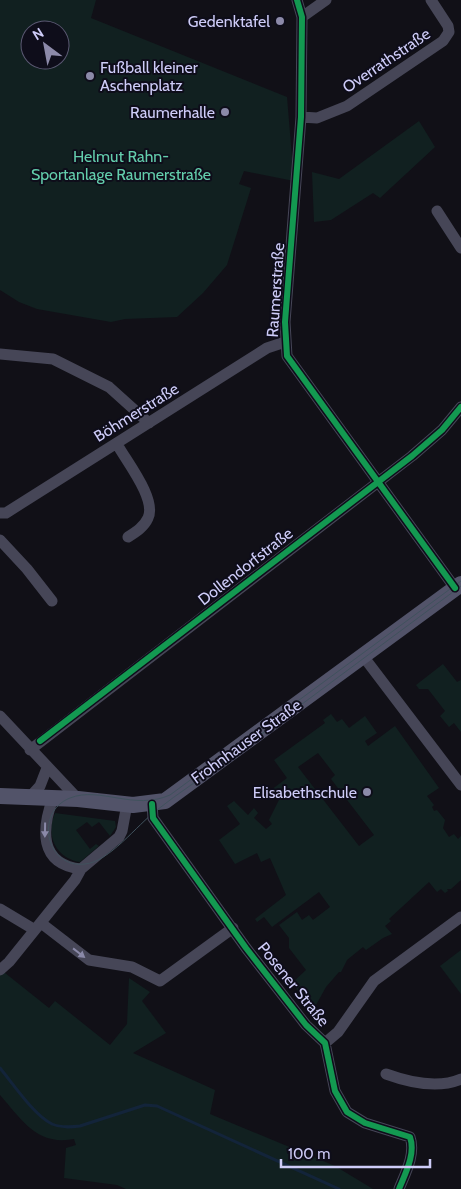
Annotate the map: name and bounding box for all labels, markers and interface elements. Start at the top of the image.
place label: Gedenktafel [188,12,270,31]
marker: Gedenktafel [274,15,286,27]
north arrow [20,20,70,70]
text: N [29,24,47,44]
street label: Overrathstraße [339,24,434,97]
place label: Fußball kleiner Aschenplatz [100,58,199,95]
marker: Fußball kleiner Aschenplatz [84,70,96,82]
place label: Raumerhalle [130,103,215,122]
marker: Raumerhalle [219,106,231,118]
park label: Helmut Rahn- Sportanlage Raumerstraße [31,147,211,184]
street label: Raumerstraße [263,242,288,338]
street label: Böhmerstraße [90,379,182,446]
street label: Dollendorfstraße [194,524,296,609]
street label: Frohnhauser Straße [187,695,305,788]
place label: Elisabethschule [253,783,357,802]
marker: Elisabethschule [361,786,373,798]
one-way arrow [41,822,49,838]
street label: Posener Straße [254,938,333,1030]
one-way arrow [72,948,85,959]
scale bar [281,1136,430,1168]
text: 100 m [288,1145,330,1163]

